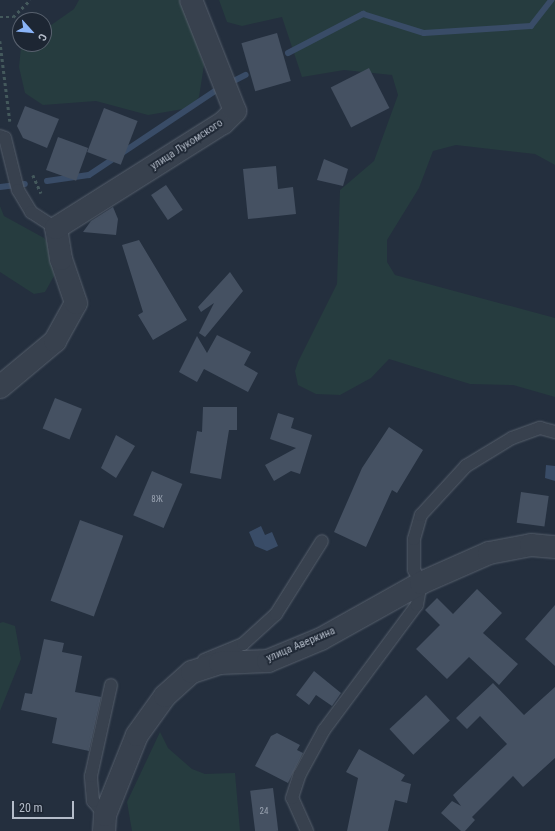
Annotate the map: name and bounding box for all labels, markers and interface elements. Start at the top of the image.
north arrow [12,12,52,52]
text: С [35,31,49,43]
street label: улица Лукомского [148,117,226,173]
house number: 8Ж [151,494,163,504]
street label: улица Аверкина [265,625,337,665]
scale bar [14,793,76,819]
text: 20 m [19,801,43,815]
house number: 24 [260,806,268,816]

